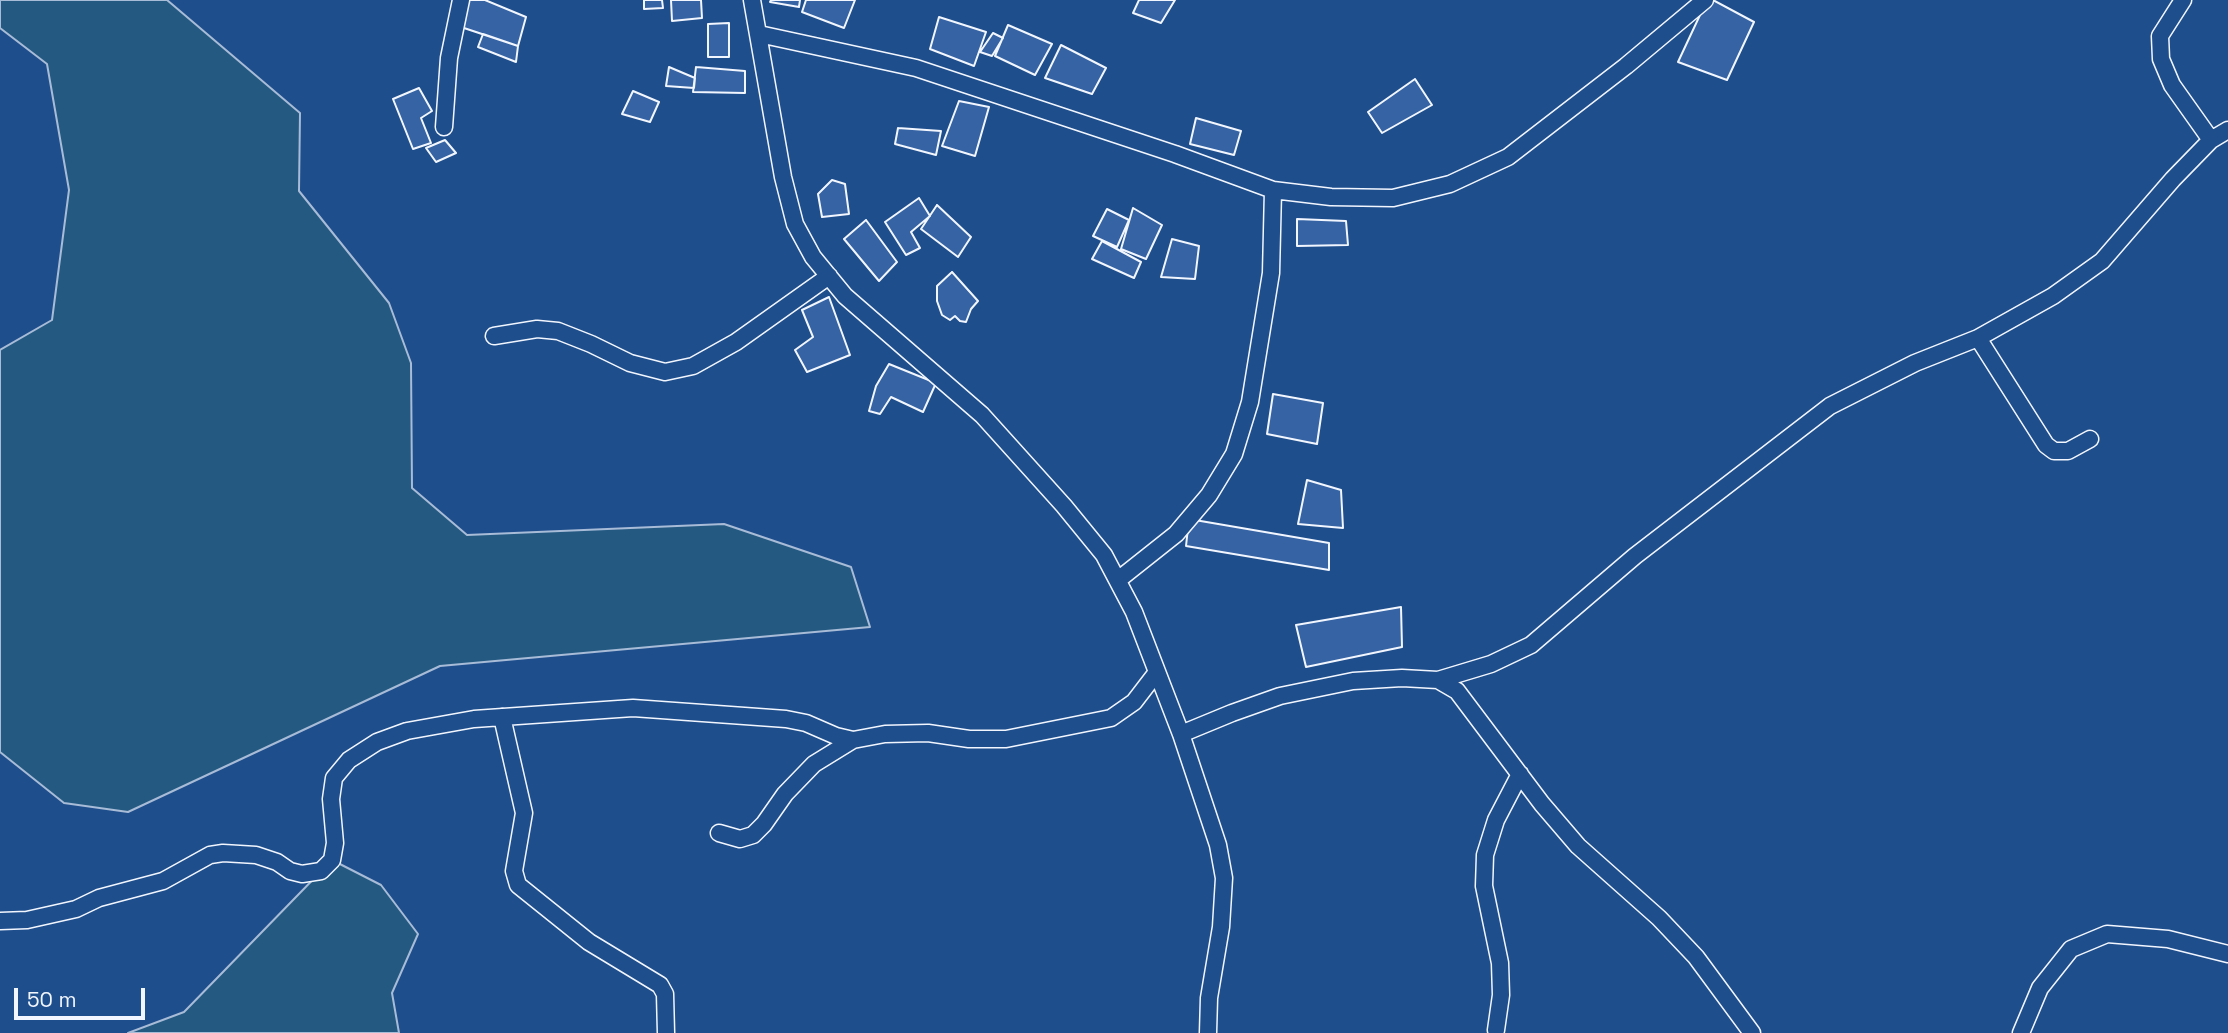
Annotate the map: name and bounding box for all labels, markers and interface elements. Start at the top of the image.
scale bar [18,974,149,1018]
text: 50 m [27,986,77,1013]

